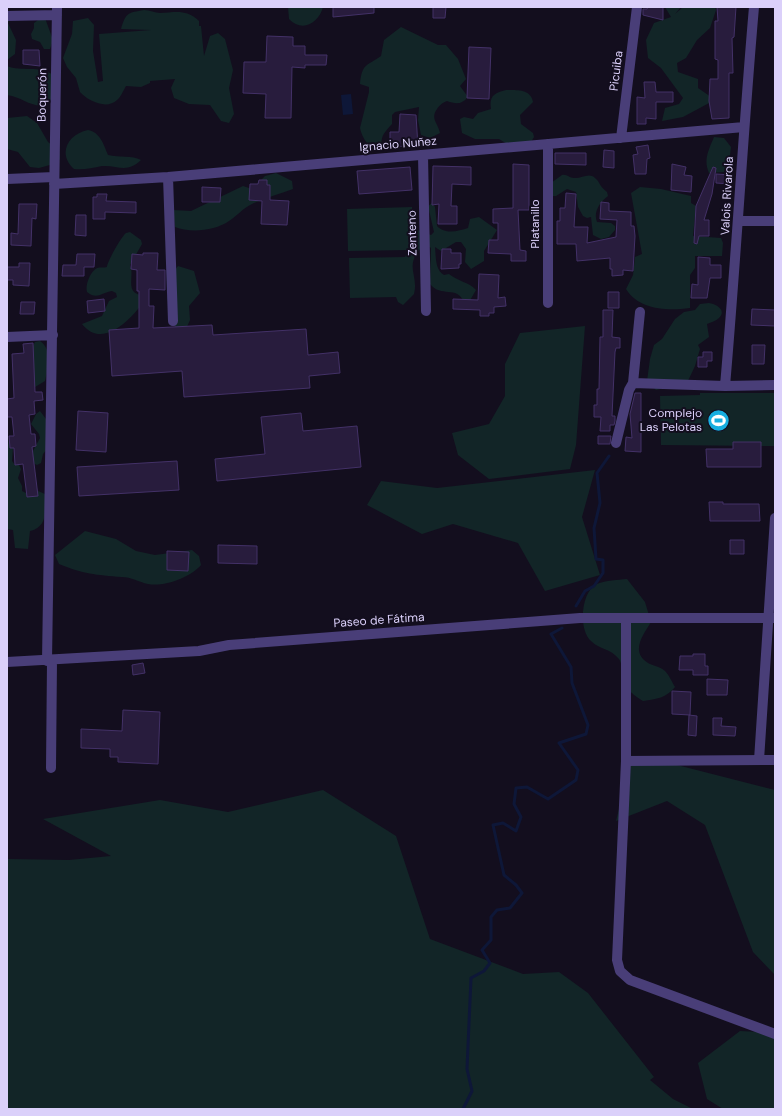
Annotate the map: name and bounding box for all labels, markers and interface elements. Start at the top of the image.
street label: Picuiba [606,50,626,92]
street label: Boquerón [34,68,50,122]
street label: Ignacio Nuñez [359,133,437,155]
street label: Valois Rivarola [717,156,737,236]
street label: Platanillo [527,199,543,249]
street label: Zenteno [404,210,420,256]
place label: Complejo Las Pelotas [640,405,702,435]
sports icon: Complejo Las Pelotas [705,407,731,433]
street label: Paseo de Fátima [333,609,425,631]

